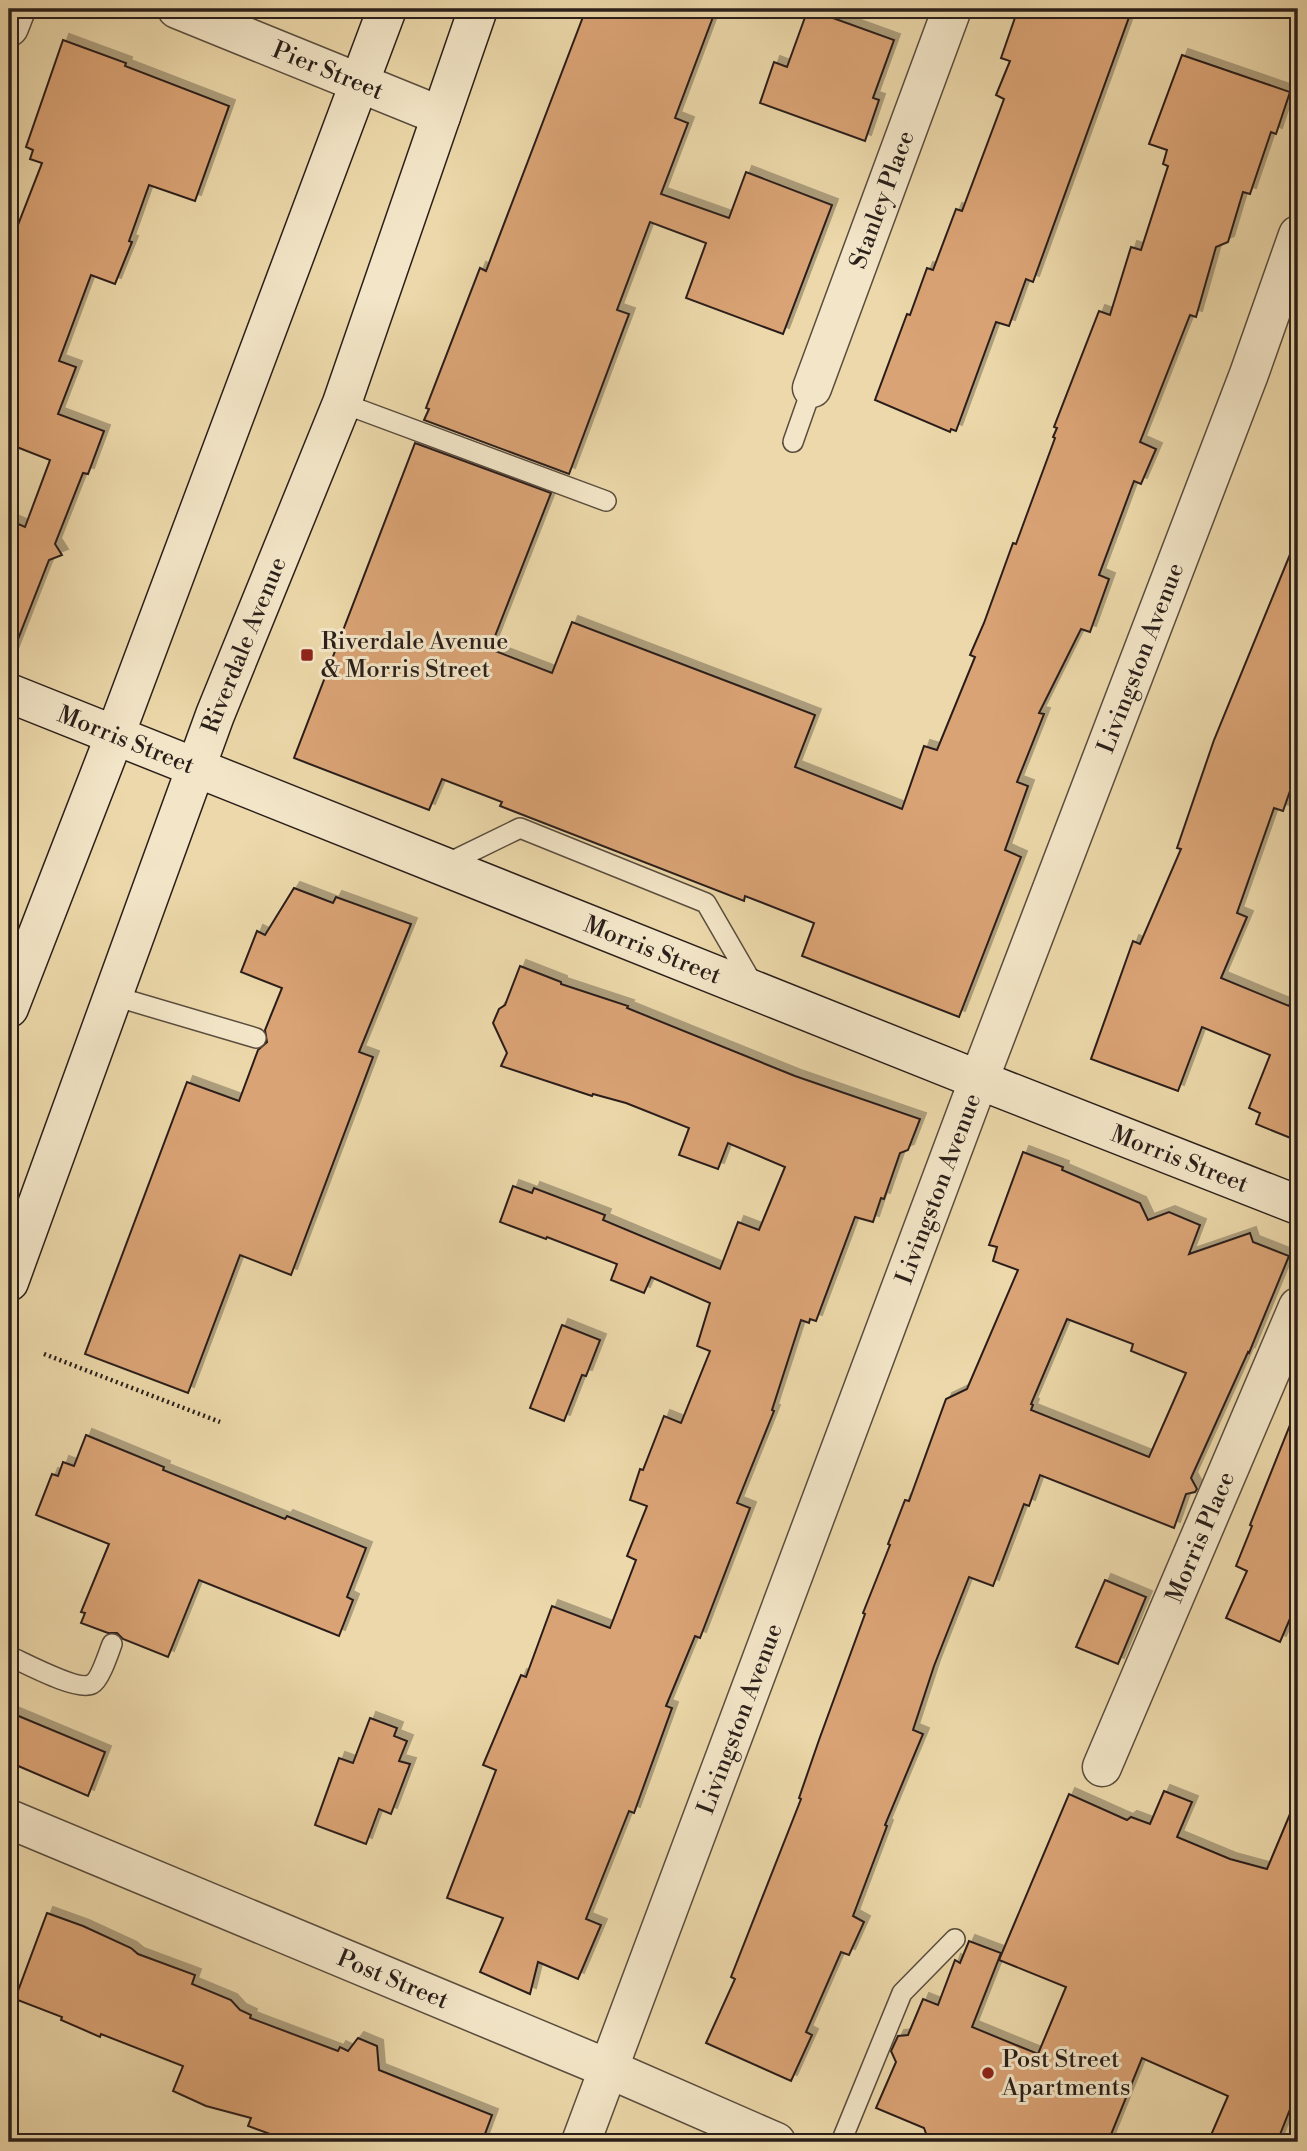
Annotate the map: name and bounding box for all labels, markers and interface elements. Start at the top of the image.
street label: Pier Street [268,35,388,107]
street label: Stanley Place [843,127,922,273]
street label: Riverdale Avenue [196,553,294,737]
street label: Livingston Avenue [1091,559,1191,758]
place label: Riverdale Avenue & Morris Street [321,627,508,685]
marker: Riverdale Avenue & Morris Street [299,647,315,663]
street label: Morris Street [53,700,199,782]
street label: Morris Street [579,910,726,992]
street label: Livingston Avenue [890,1089,988,1288]
street label: Morris Street [1106,1119,1253,1200]
street label: Morris Place [1160,1467,1242,1608]
street label: Livingston Avenue [691,1620,790,1819]
street label: Post Street [333,1943,453,2017]
place label: Post Street Apartments [1001,2045,1130,2103]
marker: Post Street Apartments [980,2065,996,2081]

